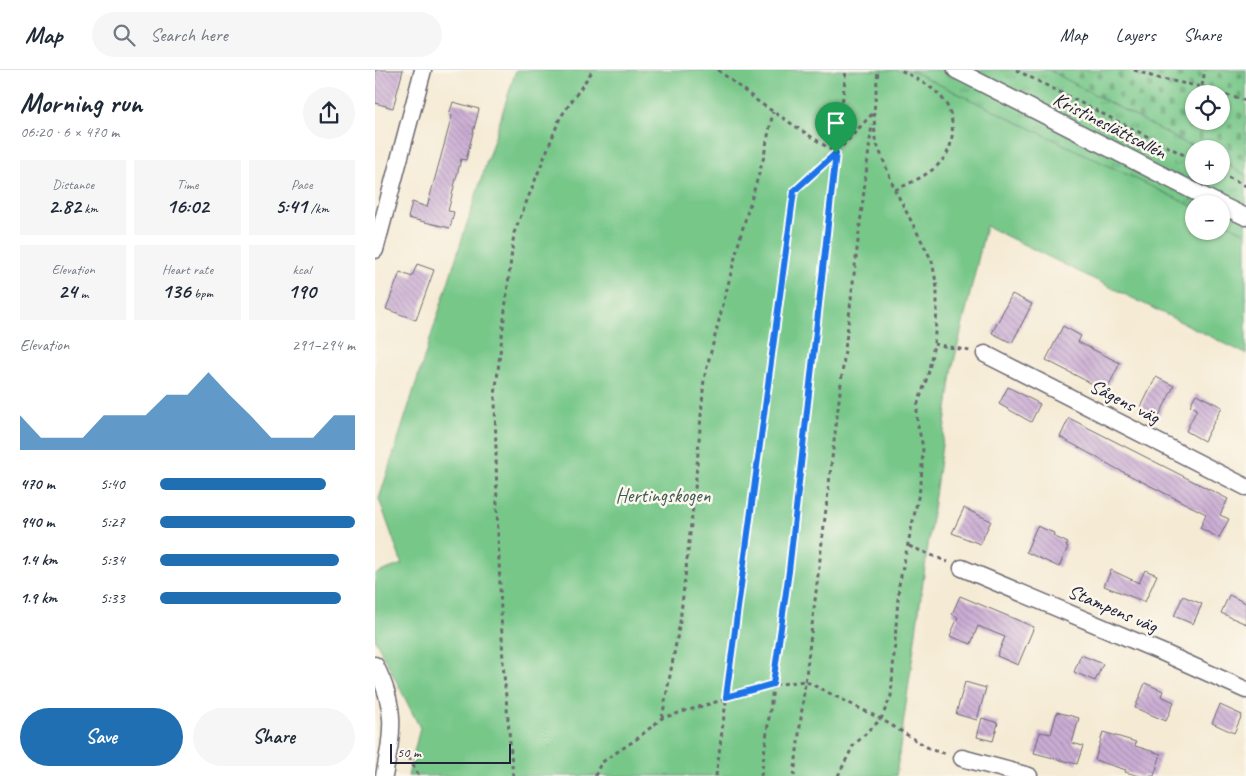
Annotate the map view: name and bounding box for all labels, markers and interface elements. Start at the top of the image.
search box [92,12,442,57]
text: Map [25,20,62,50]
icon: search [110,21,138,49]
text: Search here [150,23,228,47]
text: Map [1060,24,1088,46]
text: Layers [1116,24,1155,46]
text: Share [1183,24,1221,46]
text: Morning run [20,85,142,120]
map controls [1185,85,1230,240]
button: locate [1185,85,1230,130]
street label: Kristineslättsallén [1049,86,1171,165]
button: share [303,87,355,139]
pin [815,102,857,153]
icon: arrive [822,109,850,137]
text: 06:20 · 6 × 470 m [20,122,119,142]
button: + [1185,140,1230,185]
text: Distance [52,176,94,193]
text: Time [177,176,198,193]
text: Pace [291,176,313,193]
text: 2.82 [48,193,81,219]
text: 16:02 [166,193,209,219]
text: 5:41 [275,193,307,219]
button: − [1185,195,1230,240]
text: km [81,200,98,217]
text: /km [307,200,329,217]
text: Elevation [52,261,95,278]
text: Heart rate [162,261,213,278]
text: kcal [293,261,311,278]
text: 24 [58,278,77,304]
text: 136 [162,278,191,304]
text: 190 [288,278,316,304]
text: m [77,285,88,302]
text: bpm [191,285,213,302]
text: Elevation [20,335,69,355]
text: 291–294 m [292,335,355,355]
street label: Sågens väg [1086,373,1165,430]
text: 470 m [20,474,55,494]
text: 5:40 [100,474,125,494]
park label: Hertingskogen [615,483,712,508]
text: 940 m [20,512,54,532]
text: 5:27 [100,512,125,532]
text: 1.4 km [20,550,57,570]
text: 5:34 [100,550,125,570]
street label: Stampens väg [1064,578,1162,639]
text: 1.9 km [20,588,57,608]
text: 5:33 [100,588,125,608]
button: Save [20,708,183,766]
button: Share [193,708,355,766]
scale bar [390,741,511,764]
text: 50 m [397,744,421,761]

